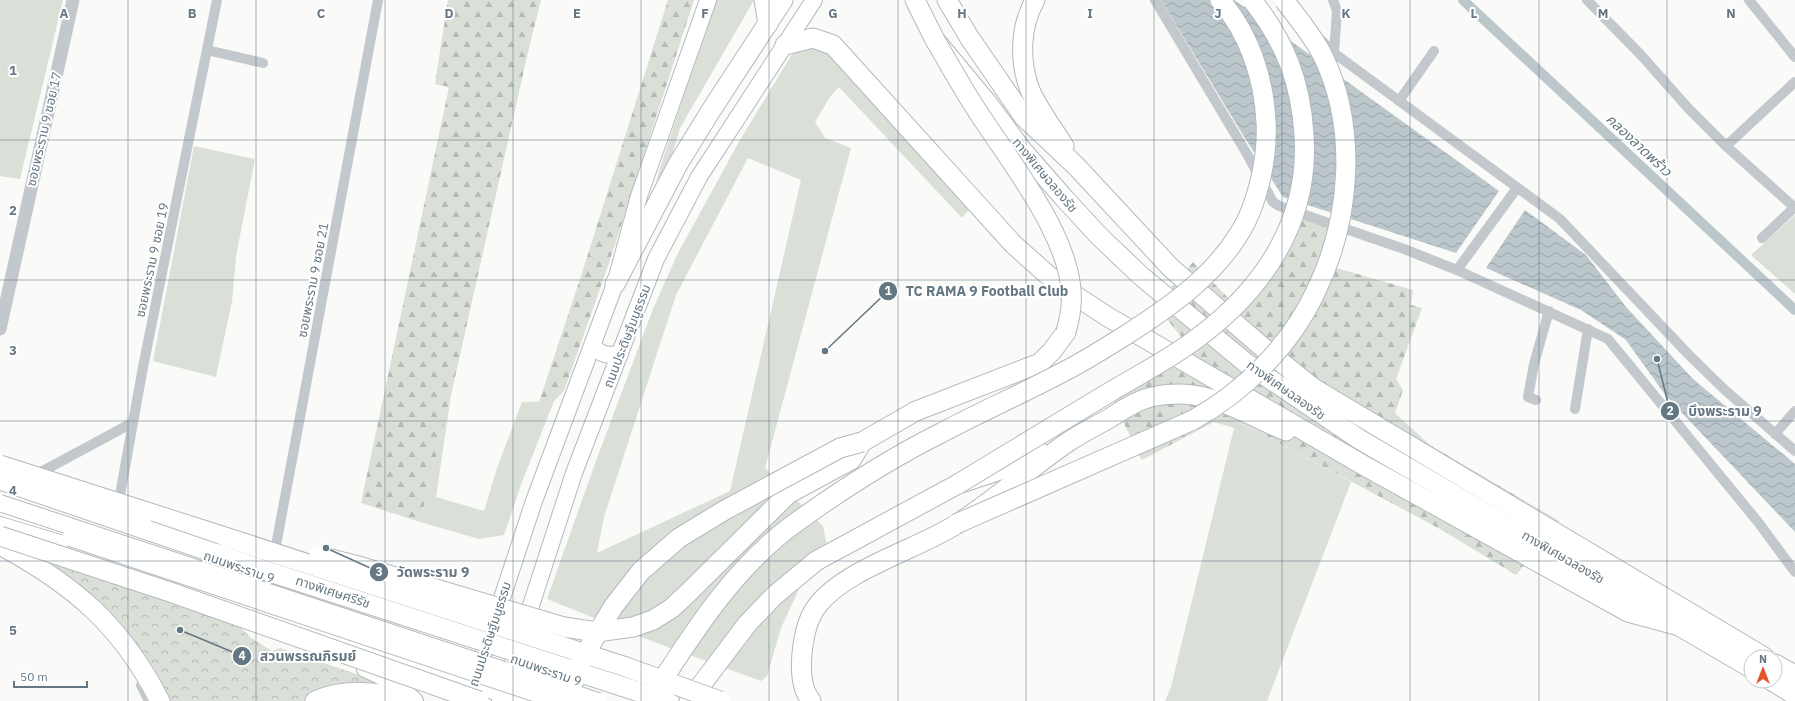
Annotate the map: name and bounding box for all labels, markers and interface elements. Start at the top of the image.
text: A [60,5,69,22]
text: B [188,5,197,22]
text: C [317,5,326,22]
text: D [444,5,454,22]
text: E [573,5,581,22]
text: F [701,5,709,22]
text: G [828,5,838,22]
text: H [957,5,967,22]
text: I [1087,5,1093,22]
text: J [1214,5,1222,22]
text: K [1341,5,1351,22]
text: L [1471,5,1478,22]
text: M [1598,5,1608,22]
text: N [1726,5,1736,22]
text: 1 [9,62,17,79]
street label: ซอยพระราม 9 ซอย 17 [23,70,65,188]
water label: คลองลาดพร้าว [1602,110,1677,181]
street label: ทางพิเศษฉลองรัช [1009,134,1081,216]
street label: ซอยพระราม 9 ซอย 19 [132,201,172,319]
text: 2 [9,202,17,219]
street label: ซอยพระราม 9 ซอย 21 [294,221,333,339]
callout: TC RAMA 9 Football Club [878,278,1076,304]
street label: ถนนประดิษฐ์มนูธรรม [599,282,655,390]
text: TC RAMA 9 Football Club [906,282,1068,300]
text: 1 [884,283,892,298]
text: 3 [9,342,17,359]
street label: ทางพิเศษฉลองรัช [1243,356,1329,424]
callout: บึงพระราม 9 [1660,398,1769,424]
text: บึงพระราม 9 [1688,402,1762,420]
text: 2 [1666,403,1674,418]
text: 4 [9,482,17,499]
street label: ทางพิเศษฉลองรัช [1519,526,1607,588]
street label: ถนนพระราม 9 [201,547,277,587]
callout: วัดพระราม 9 [369,559,477,585]
text: วัดพระราม 9 [397,563,469,581]
text: 3 [375,564,383,579]
street label: ทางพิเศษศรีรัช [294,572,372,612]
street label: ถนนประดิษฐ์มนูธรรม [465,579,515,689]
text: 5 [9,622,17,639]
callout: สวนพรรณภิรมย์ [232,643,364,669]
text: สวนพรรณภิรมย์ [260,647,356,665]
text: 4 [238,648,246,663]
north arrow [1743,649,1783,689]
street label: ถนนพระราม 9 [508,650,584,690]
text: N [1759,652,1767,666]
scale bar [14,663,87,689]
text: 50 m [20,669,48,684]

